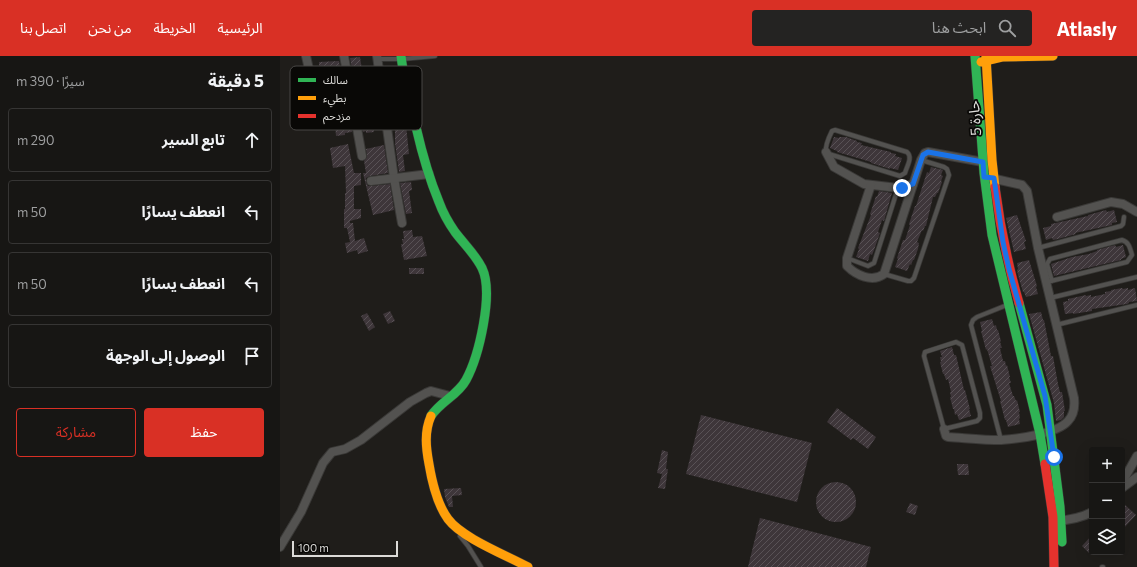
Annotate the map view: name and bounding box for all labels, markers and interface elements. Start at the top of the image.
search box [752,10,1032,46]
icon: search [996,17,1018,39]
text: Atlasly [1056,17,1117,40]
text: ابحث هنا [932,18,986,36]
text: اتصل بنا [20,19,66,36]
text: من نحن [88,19,132,36]
text: الخريطة [154,19,195,36]
text: الرئيسية [217,19,262,36]
legend [290,66,422,130]
text: 5 دقيقة [208,70,264,91]
text: سيرًا · 390 m [16,73,85,89]
text: سالك [323,73,348,86]
text: بطيء [323,91,346,108]
street label: حارة 5 [964,99,985,136]
text: مزدحم [323,109,351,125]
icon: ahead [241,129,263,151]
text: تابع السير [162,130,225,148]
text: 290 m [17,132,54,148]
route end [893,179,911,197]
icon: left [241,201,263,223]
text: انعطف يسارًا [142,202,225,220]
text: 50 m [17,204,47,220]
icon: left [241,273,263,295]
text: انعطف يسارًا [142,274,225,292]
text: 50 m [17,276,47,292]
icon: arrive [241,345,263,367]
text: الوصول إلى الوجهة [106,346,225,364]
button: مشاركة [16,408,136,457]
button: حفظ [144,408,264,457]
map controls [1089,447,1125,555]
button: + [1089,447,1125,483]
route start [1045,448,1063,466]
button: − [1089,483,1125,519]
button: layers [1089,519,1125,555]
scale bar [292,539,398,558]
text: 100 m [298,541,329,554]

